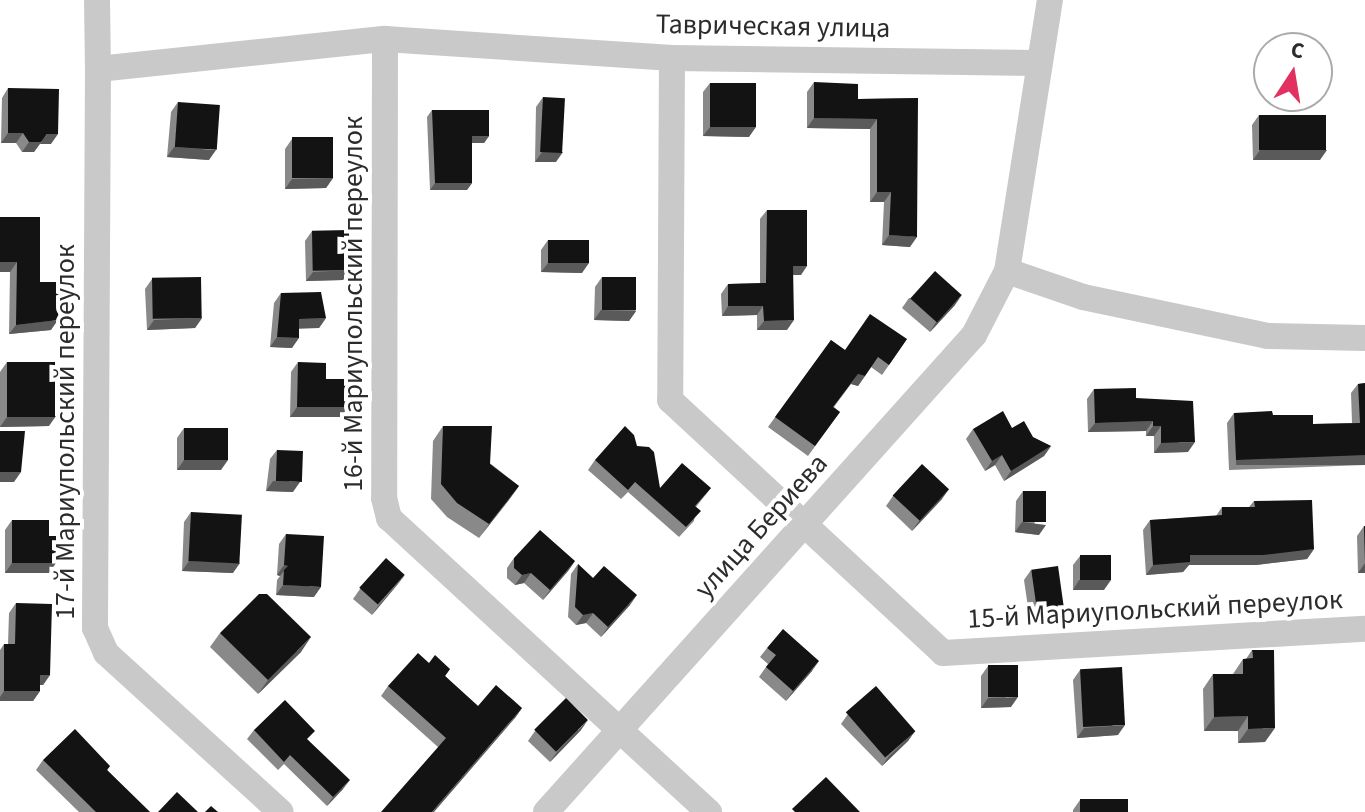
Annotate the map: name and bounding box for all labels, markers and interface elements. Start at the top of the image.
street label: Таврическая улица [655,7,891,45]
north arrow [1253,32,1333,112]
text: С [1288,33,1307,67]
street label: 16-й Мариупольский переулок [336,116,370,492]
street label: 17-й Мариупольский переулок [48,244,82,620]
street label: улица Бериева [687,447,835,605]
street label: 15-й Мариупольский переулок [967,582,1343,636]

